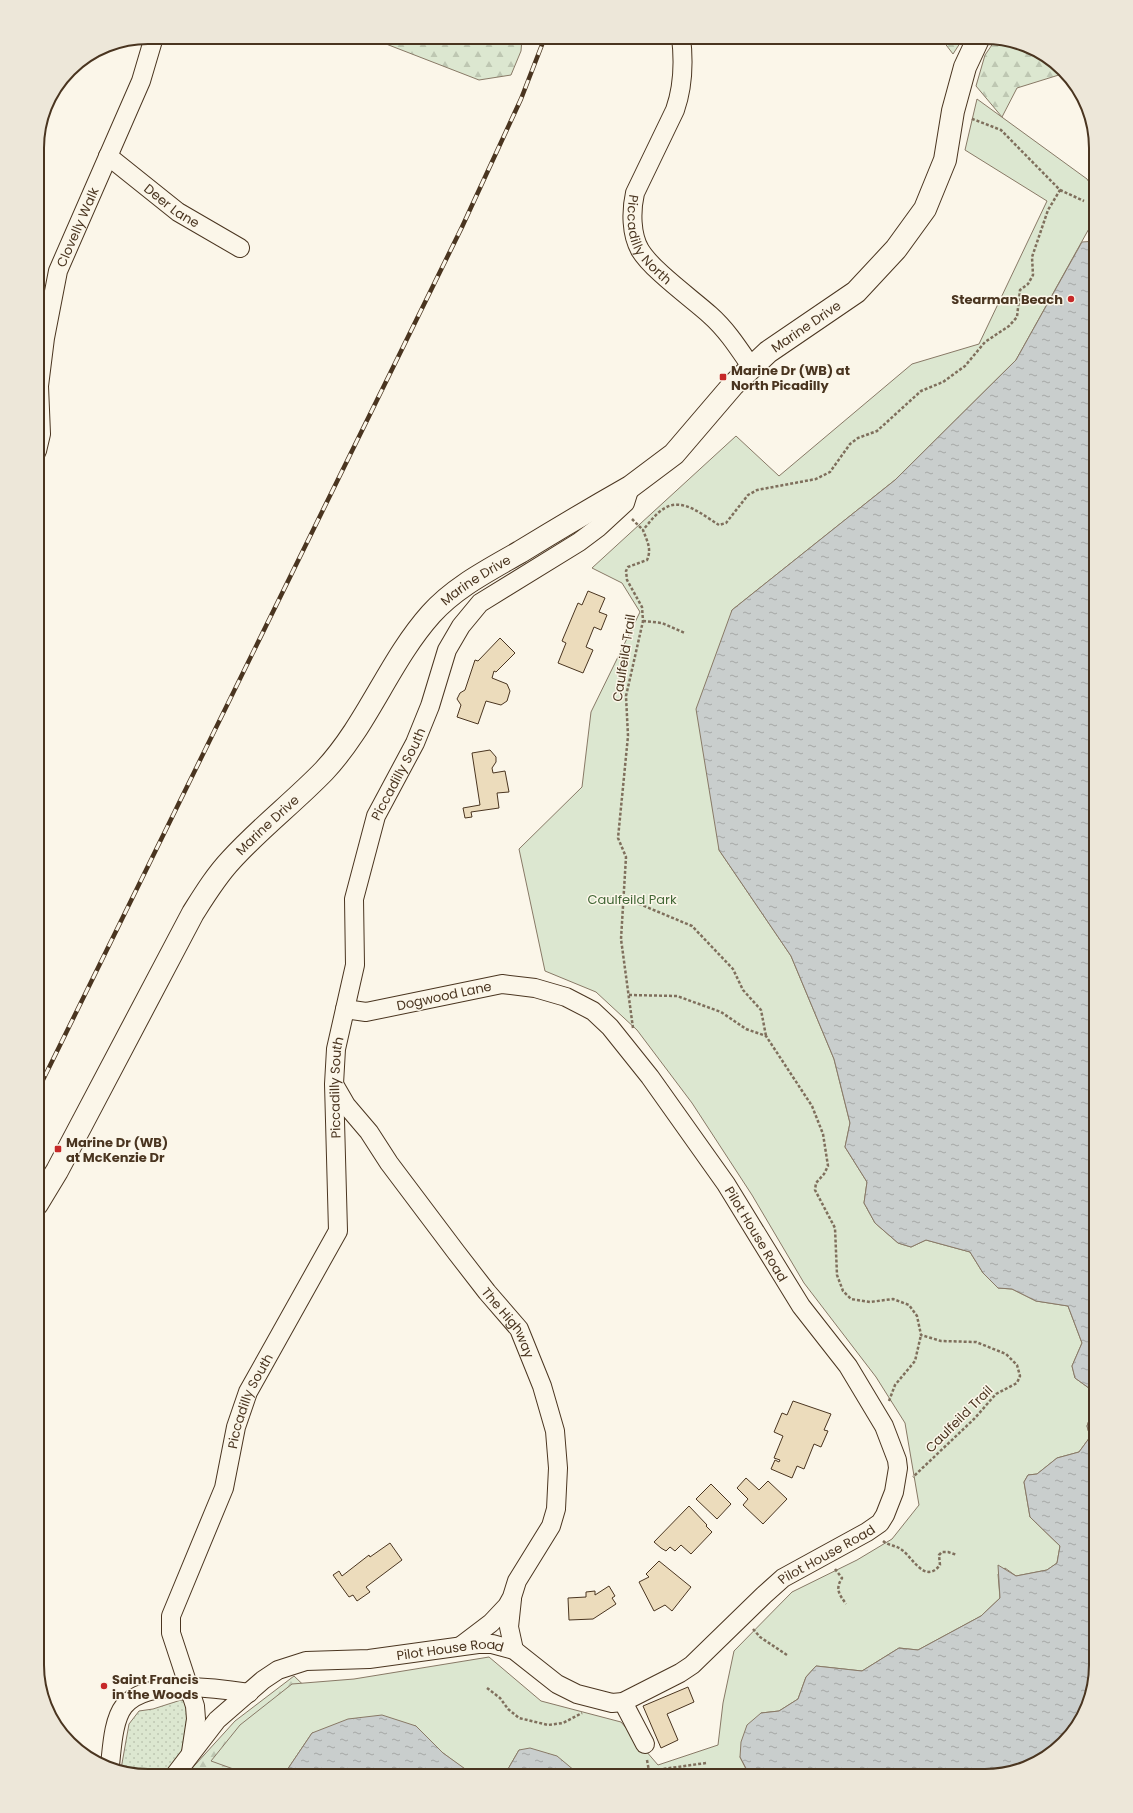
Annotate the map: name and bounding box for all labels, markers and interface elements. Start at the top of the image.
street label: Deer Lane [140,179,203,232]
street label: Clovelly Walk [51,184,103,270]
street label: Piccadilly North [623,193,676,289]
place label: Stearman Beach [951,290,1063,309]
marker: Stearman Beach [1066,294,1076,304]
street label: Marine Drive [767,296,844,357]
place label: Marine Dr (WB) at North Picadilly [731,361,850,395]
marker: Marine Dr (WB) at North Picadilly [718,372,728,382]
street label: Marine Drive [436,550,514,610]
street label: Caulfeild Trail [608,613,640,703]
street label: Piccadilly South [366,725,430,824]
street label: Marine Drive [231,790,303,859]
park label: Caulfeild Park [587,890,677,909]
street label: Dogwood Lane [395,977,493,1015]
street label: Piccadilly South [324,1035,348,1139]
place label: Marine Dr (WB) at McKenzie Dr [66,1133,168,1167]
marker: Marine Dr (WB) at McKenzie Dr [53,1144,63,1154]
street label: Pilot House Road [720,1183,792,1285]
street label: The Highway [477,1283,539,1361]
street label: Piccadilly South [222,1350,277,1450]
street label: Caulfeild Trail [921,1381,997,1457]
street label: Pilot House Road [773,1520,879,1588]
street label: Pilot House Road [395,1635,506,1665]
place label: Saint Francis in the Woods [112,1670,199,1704]
marker: Saint Francis in the Woods [99,1681,109,1691]

